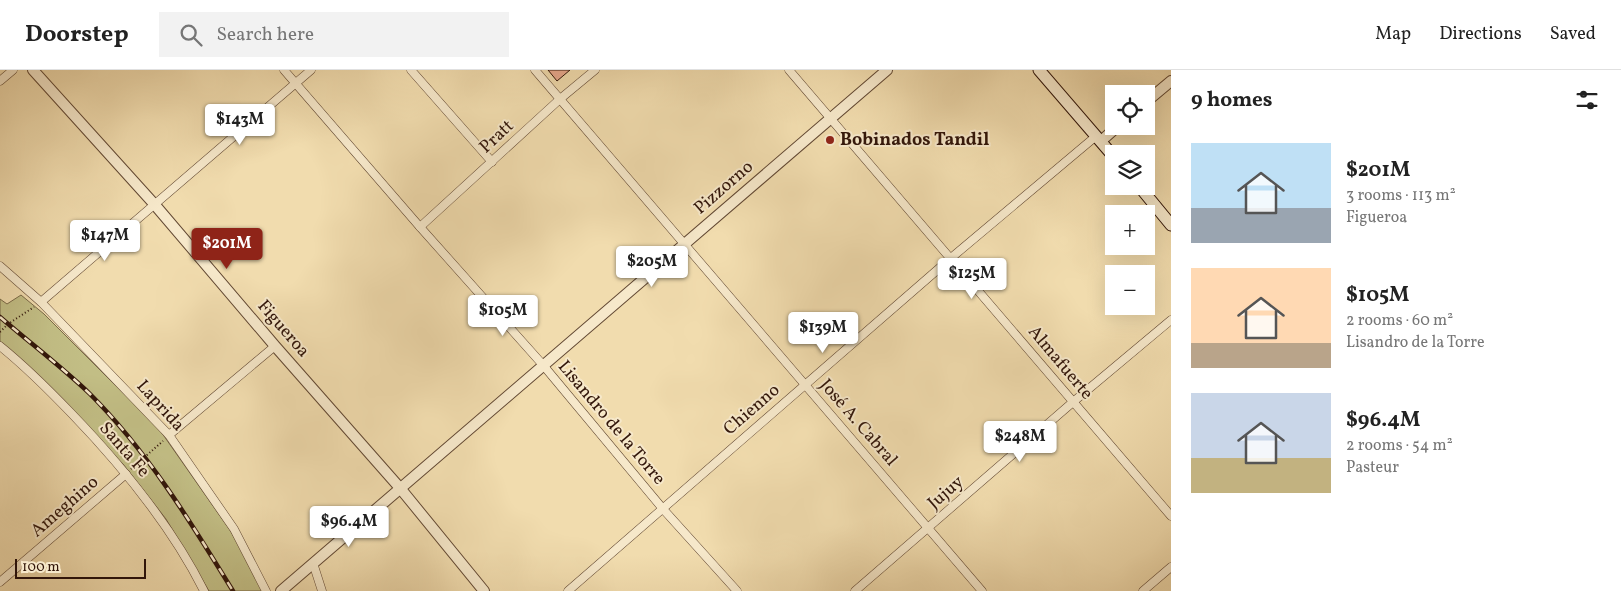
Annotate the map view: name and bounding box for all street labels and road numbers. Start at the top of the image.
street label: Pratt [474,115,520,159]
street label: Pizzorno [689,155,759,221]
street label: Figueroa [251,295,315,363]
street label: Almafuerte [1021,320,1099,406]
street label: Lisandro de la Torre [551,355,671,491]
street label: José A. Cabral [813,374,903,472]
street label: Laprida [130,375,190,437]
street label: Chienno [718,378,786,442]
street label: Santa Fe [93,417,155,483]
street label: Ameghino [26,470,104,544]
street label: Jujuy [923,470,970,516]

